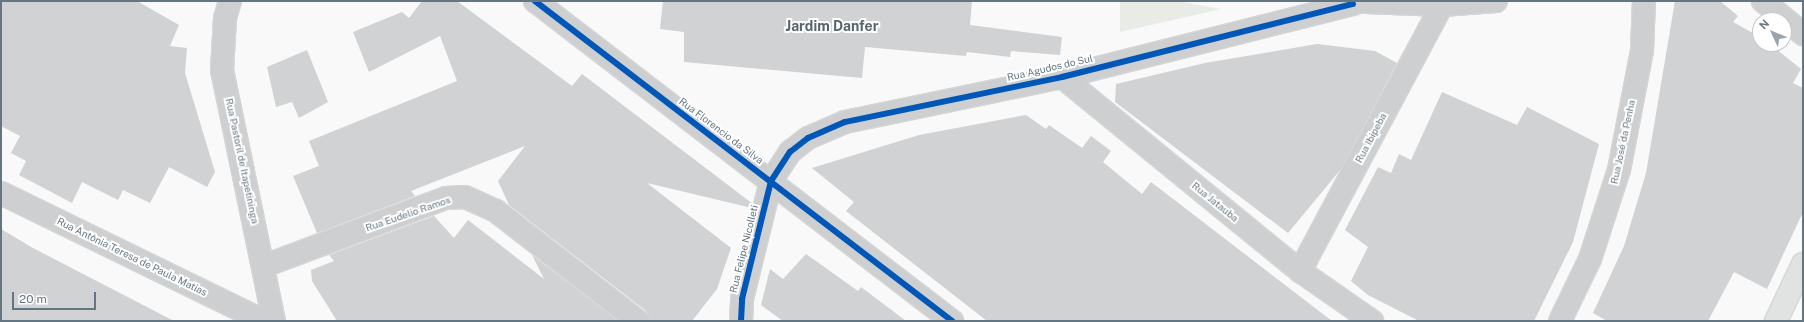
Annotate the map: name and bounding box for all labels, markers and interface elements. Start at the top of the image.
north arrow [1752,12,1792,52]
text: N [1757,17,1771,32]
district label: Jardim Danfer [786,18,878,34]
street label: Rua Agudos do Sul [1006,52,1094,84]
street label: Rua Florencio da Silva [676,95,766,167]
street label: Rua Pastoril de Itapetininga [223,97,261,225]
street label: Rua José da Penha [1608,99,1638,185]
street label: Rua Ibipeba [1353,111,1389,165]
street label: Rua Jatauba [1189,180,1241,224]
street label: Rua Eudelio Ramos [364,194,452,234]
street label: Rua Felipe Nicolleti [727,204,761,294]
street label: Rua Antônia Teresa de Paula Matias [55,215,209,299]
scale bar [14,284,98,310]
text: 20 m [19,292,47,306]

